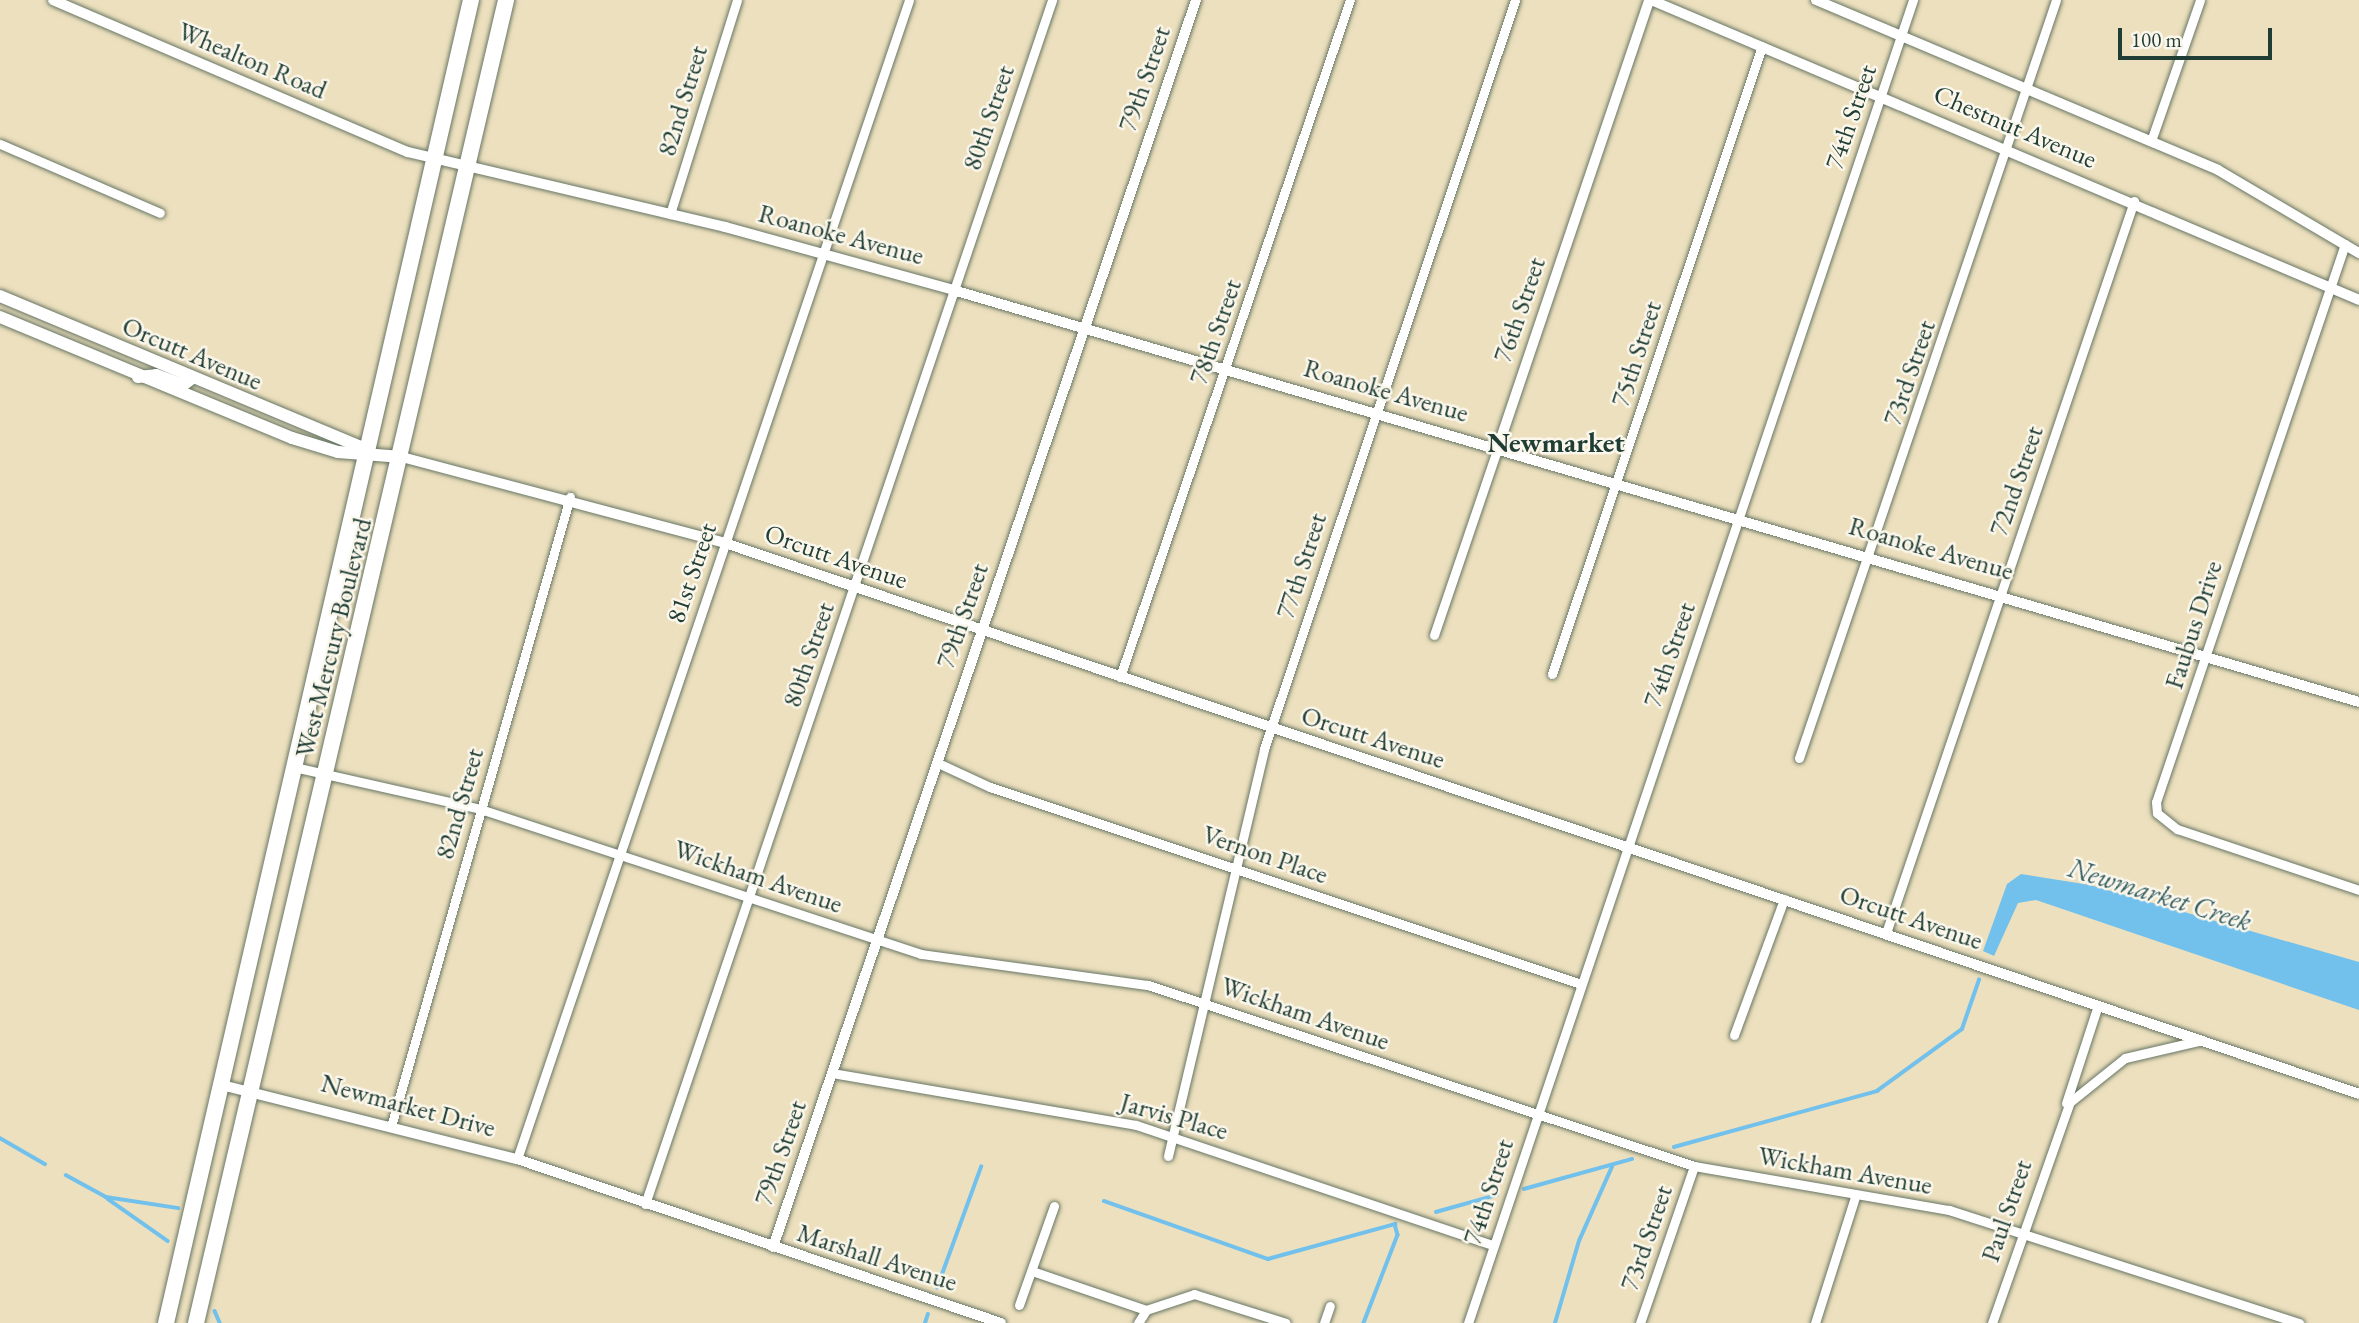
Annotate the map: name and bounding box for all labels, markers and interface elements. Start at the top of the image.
scale bar [2121,14,2275,58]
street label: Whealton Road [173,16,331,106]
street label: 79th Street [1113,22,1177,136]
text: 100 m [2131,26,2182,53]
street label: 82nd Street [651,42,715,160]
street label: 74th Street [1819,60,1883,174]
street label: 80th Street [957,61,1021,175]
street label: Chestnut Avenue [1929,79,2101,175]
street label: Roanoke Avenue [755,198,927,272]
street label: 76th Street [1488,253,1552,367]
street label: 78th Street [1184,275,1248,389]
street label: 75th Street [1605,297,1669,411]
street label: Orcutt Avenue [117,311,267,397]
street label: 73rd Street [1877,316,1943,430]
street label: Roanoke Avenue [1300,353,1472,429]
street label: 72nd Street [1984,422,2050,540]
district label: Newmarket [1487,425,1625,459]
street label: 77th Street [1270,509,1334,623]
street label: Roanoke Avenue [1845,511,2017,587]
street label: West Mercury Boulevard [289,515,379,761]
street label: Orcutt Avenue [761,518,911,596]
street label: 81st Street [660,519,724,627]
street label: Faubus Drive [2159,557,2229,693]
street label: 79th Street [931,559,995,673]
street label: 80th Street [777,598,841,712]
street label: 74th Street [1638,598,1702,712]
street label: Orcutt Avenue [1297,700,1449,776]
street label: 82nd Street [429,745,491,863]
street label: Vernon Place [1198,819,1332,891]
street label: Wickham Avenue [670,834,846,920]
water label: Newmarket Creek [2064,850,2256,938]
street label: Orcutt Avenue [1836,879,1986,957]
street label: Wickham Avenue [1217,971,1393,1057]
street label: Newmarket Drive [317,1068,499,1144]
street label: Jarvis Place [1117,1087,1231,1147]
street label: 79th Street [749,1096,813,1210]
street label: 74th Street [1457,1135,1521,1249]
street label: Wickham Avenue [1756,1140,1934,1202]
street label: Paul Street [1975,1156,2039,1266]
street label: 73rd Street [1614,1181,1680,1295]
street label: Marshall Avenue [793,1217,961,1299]

